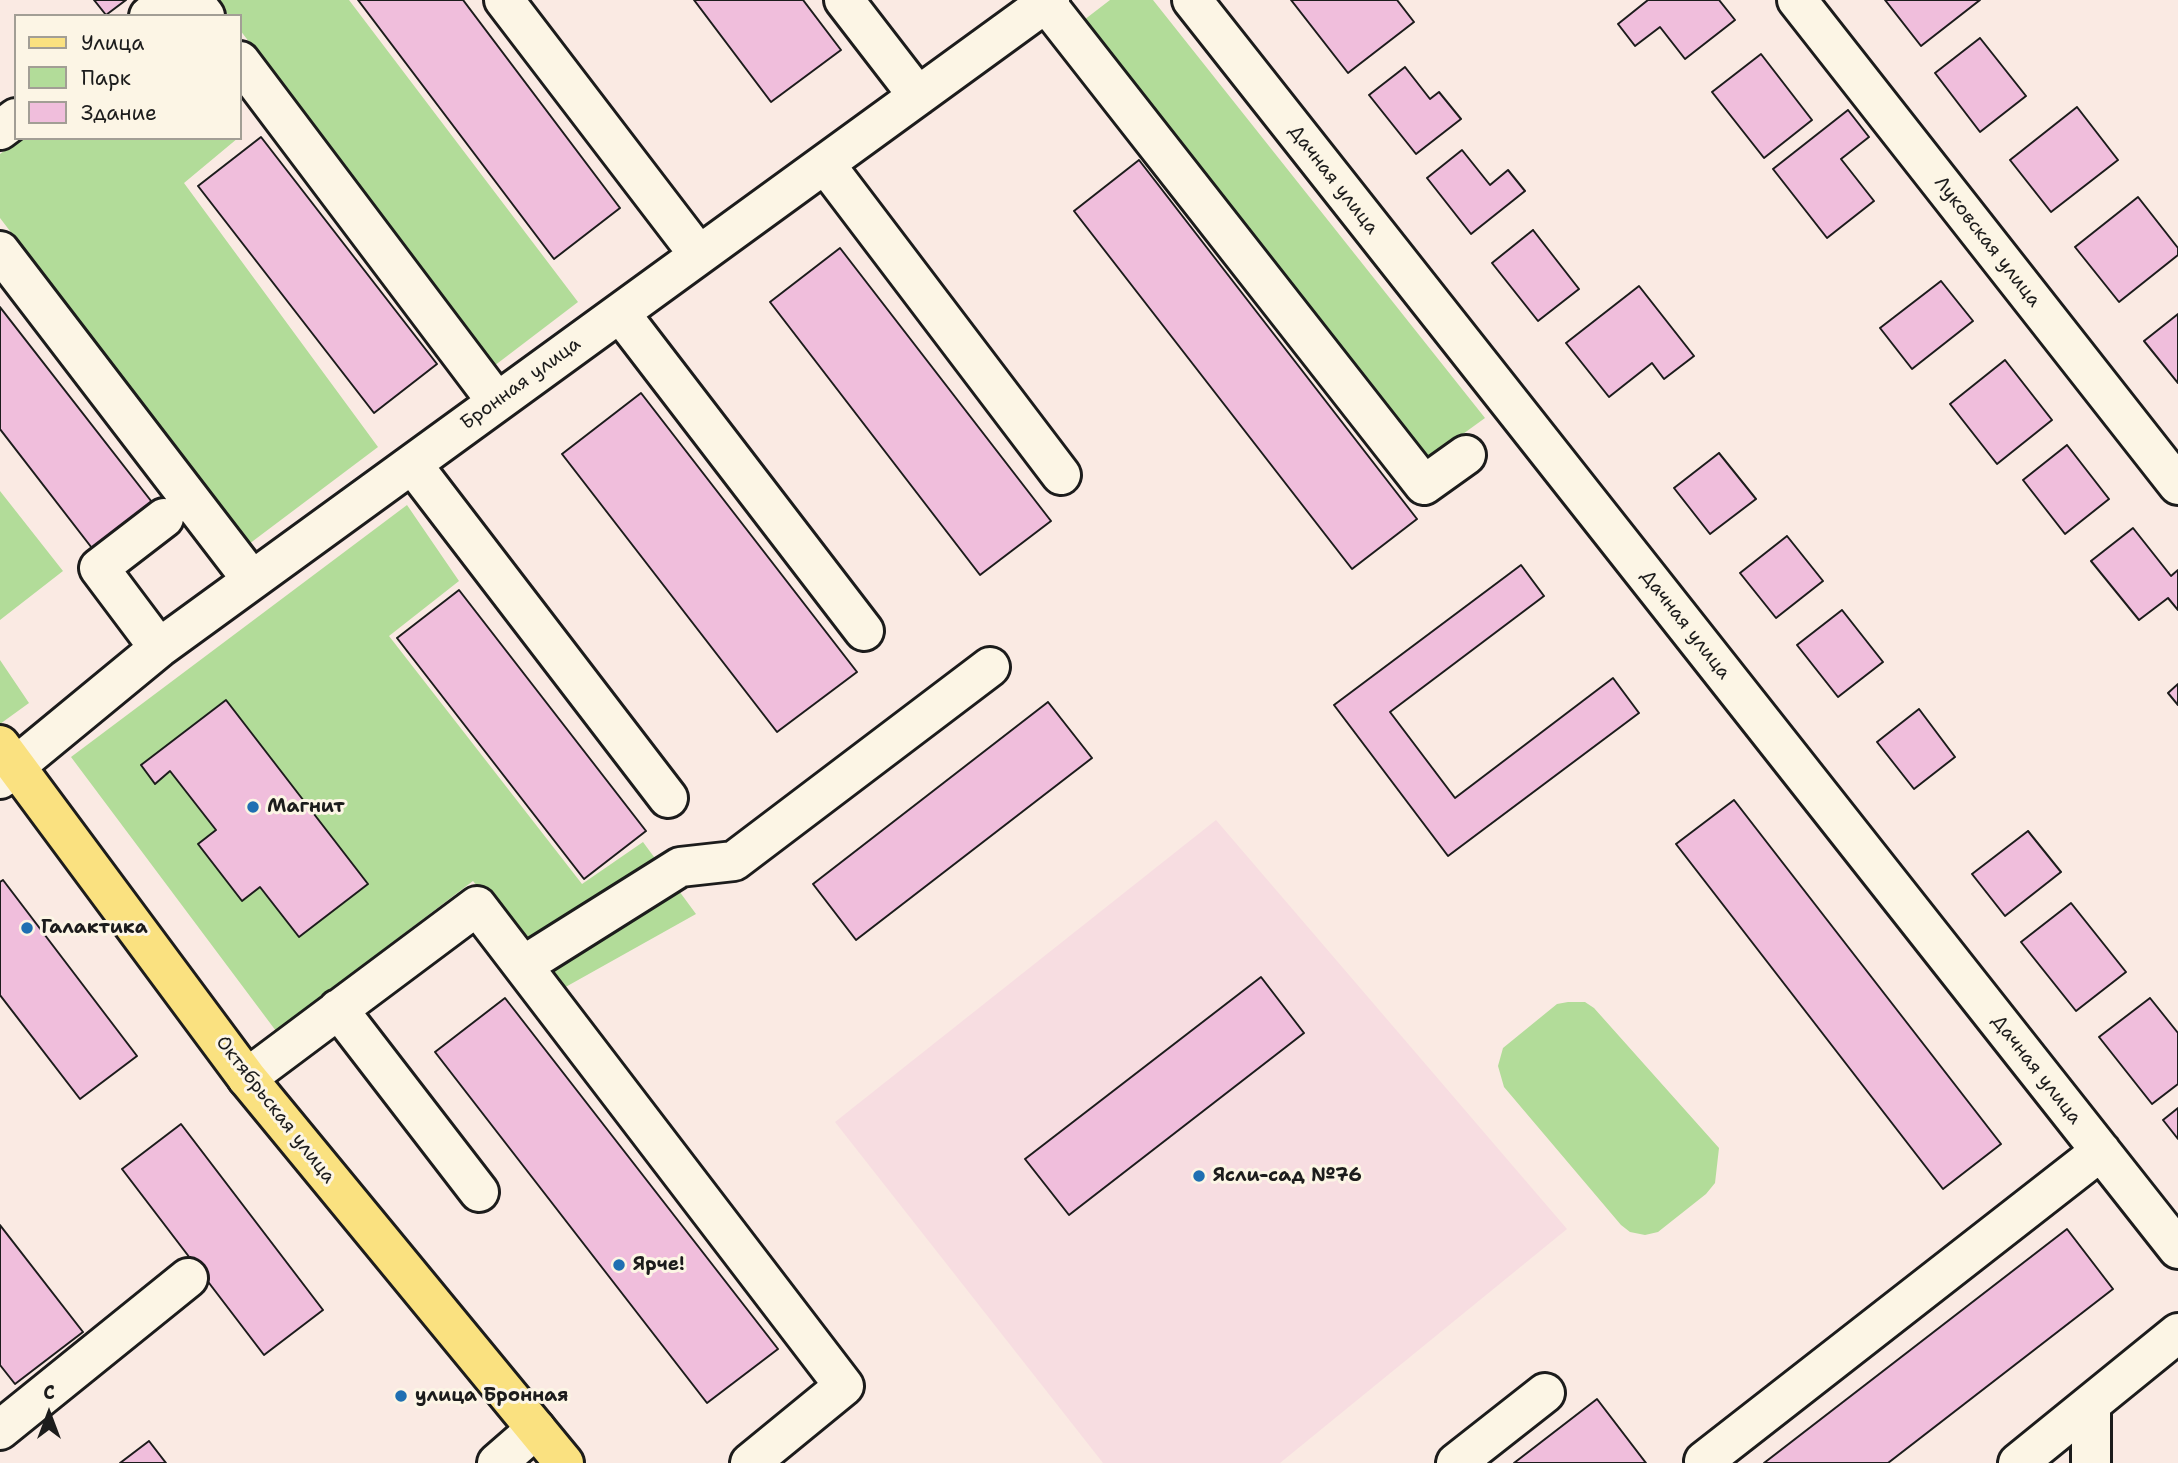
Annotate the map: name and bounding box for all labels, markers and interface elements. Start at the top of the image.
legend [14,14,242,140]
text: Улица [81,29,144,57]
text: Парк [81,64,131,92]
text: Здание [81,99,157,127]
street label: Дачная улица [1283,121,1383,239]
street label: Луковская улица [1929,172,2045,312]
street label: Бронная улица [457,333,585,435]
street label: Дачная улица [1635,566,1735,684]
place label: Магнит [267,796,345,818]
marker: Магнит [245,799,261,815]
place label: Галактика [41,917,148,939]
marker: Галактика [19,920,35,936]
street label: Дачная улица [1986,1011,2086,1129]
street label: Октябрьская улица [210,1032,340,1188]
place label: Ясли-сад №76 [1213,1165,1362,1187]
marker: Ясли-сад №76 [1191,1168,1207,1184]
place label: Ярче! [633,1254,685,1276]
marker: Ярче! [611,1257,627,1273]
north arrow [14,1379,84,1449]
text: С [43,1380,55,1405]
place label: улица Бронная [415,1385,569,1407]
marker: улица Бронная [393,1388,409,1404]

